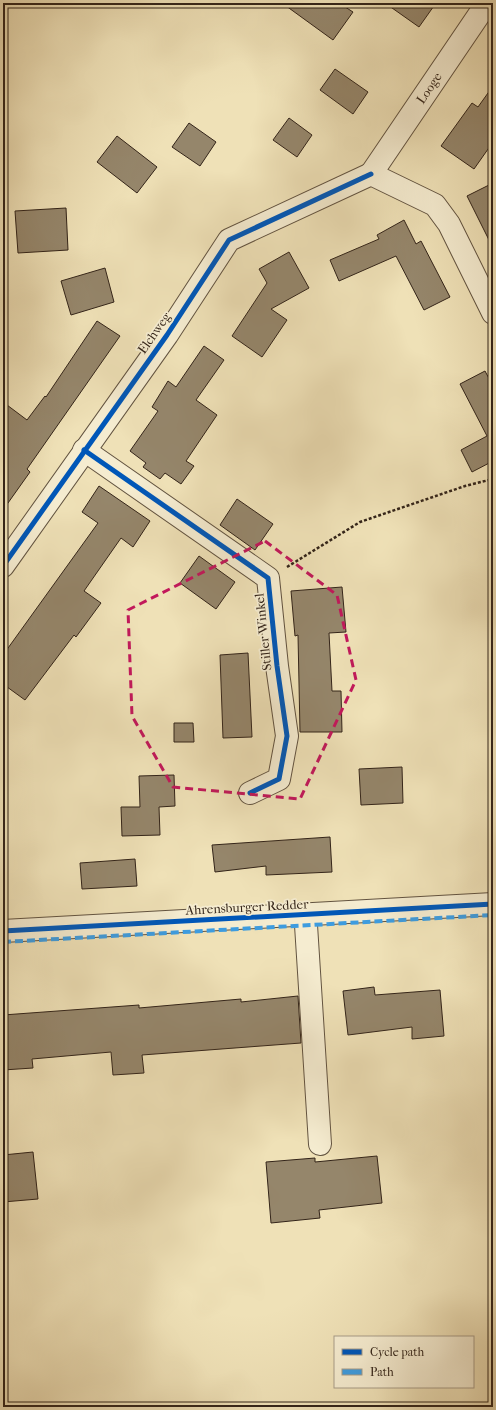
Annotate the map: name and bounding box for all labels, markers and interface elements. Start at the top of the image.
street label: Looge [413,69,445,106]
street label: Elchweg [134,309,174,357]
street label: Stiller Winkel [251,592,275,671]
street label: Ahrensburger Redder [184,896,309,918]
legend [334,1336,474,1388]
text: Cycle path [370,1345,425,1359]
text: Path [370,1365,394,1379]

